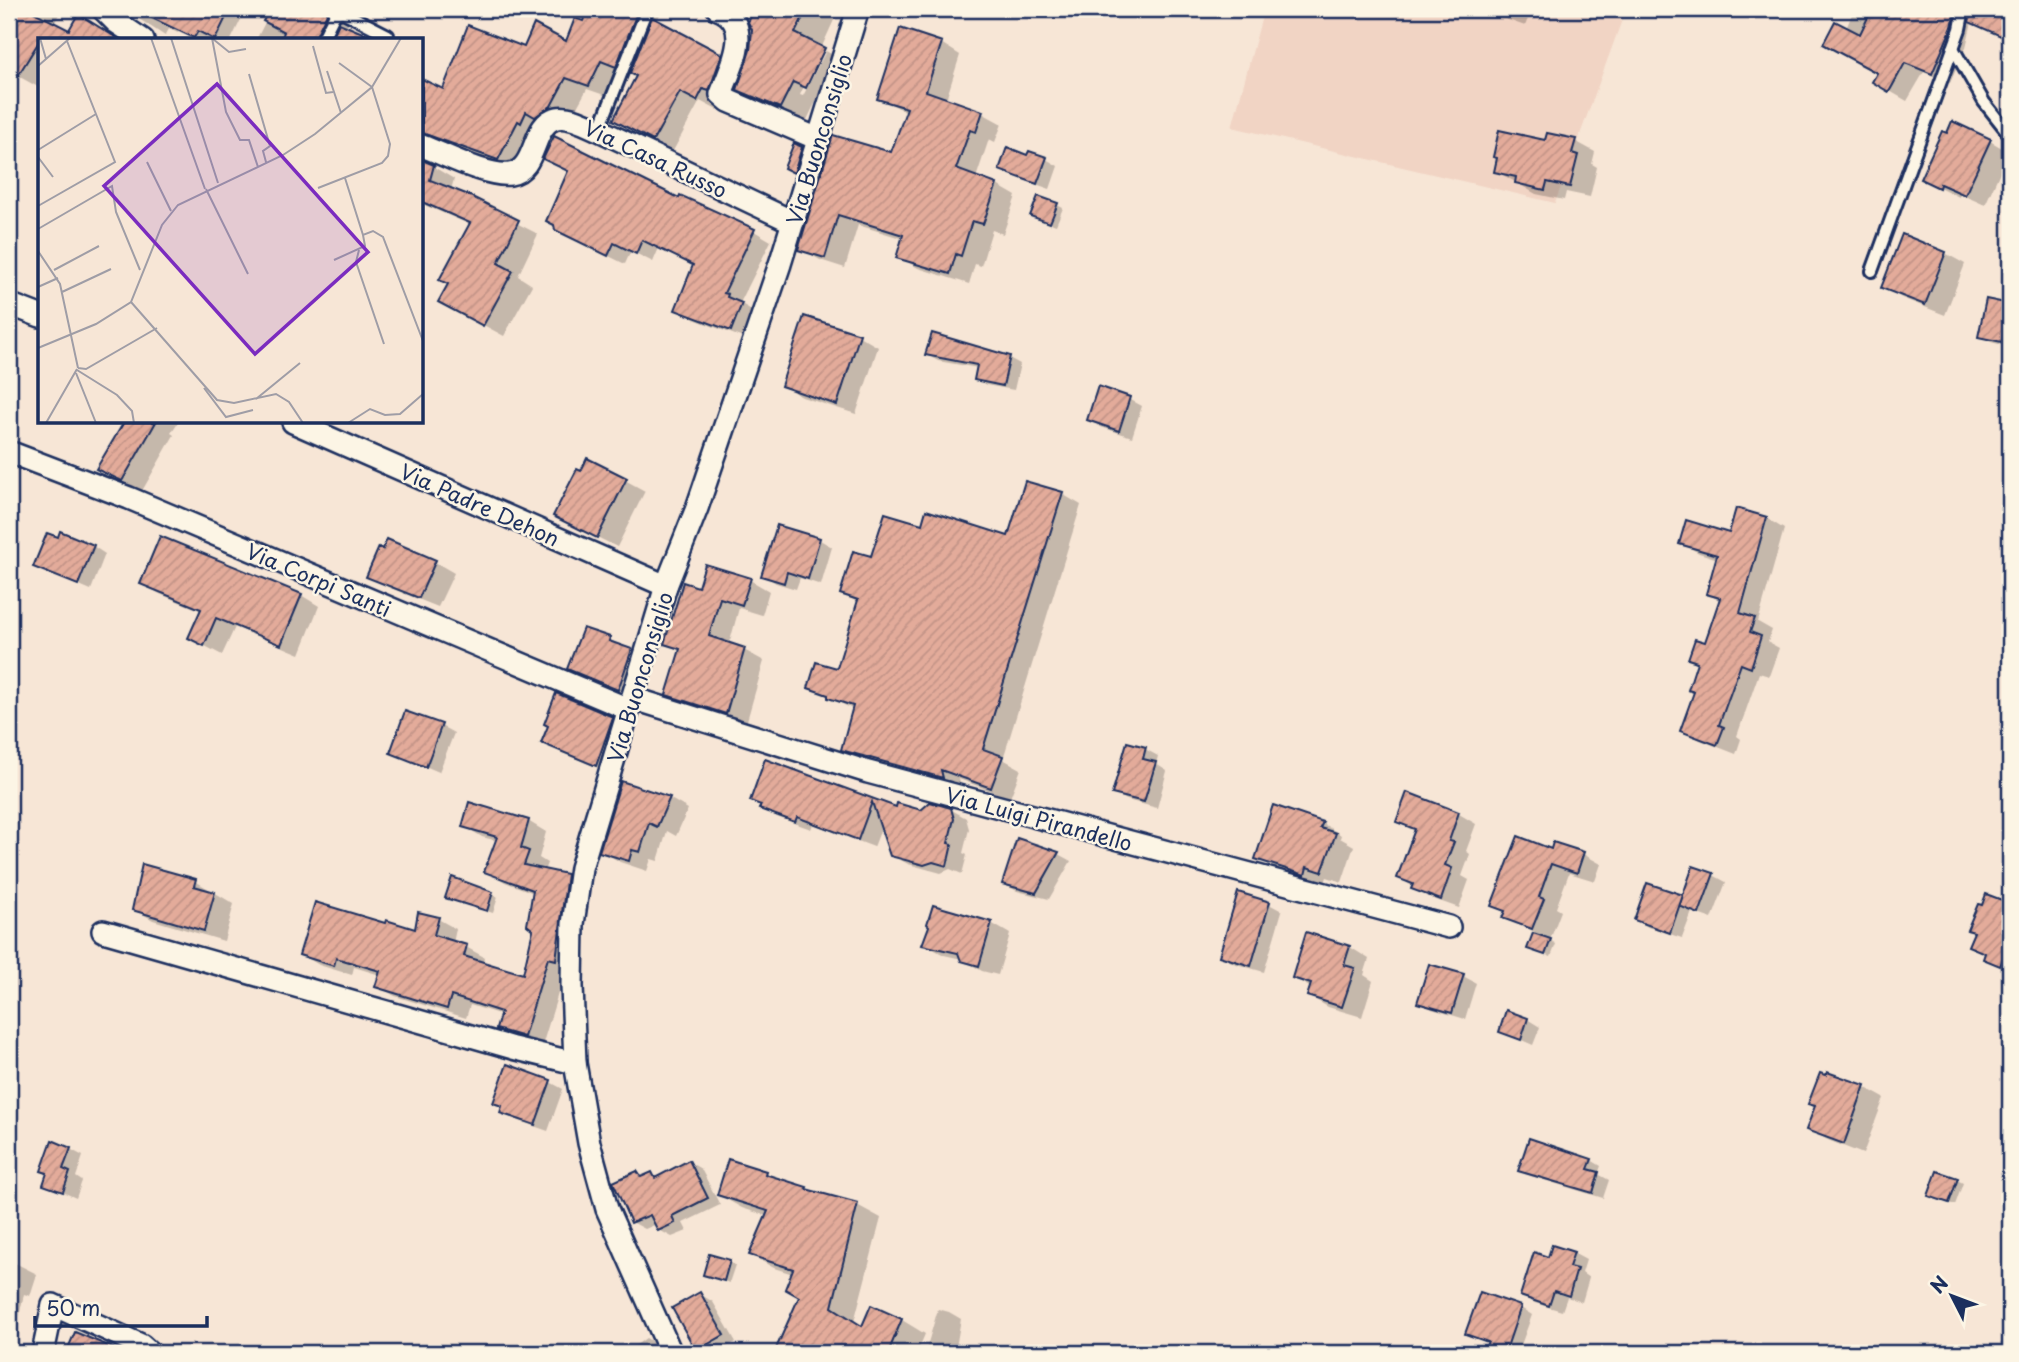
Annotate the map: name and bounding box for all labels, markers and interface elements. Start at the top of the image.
inset map [38,38,424,424]
street label: Via Buonconsiglio [777,50,859,228]
street label: Via Casa Russo [579,111,733,205]
street label: Via Padre Dehon [395,454,565,554]
street label: Via Corpi Santi [242,534,396,624]
street label: Via Buonconsiglio [598,588,680,766]
street label: Via Luigi Pirandello [942,778,1136,858]
north arrow [1918,1260,1988,1330]
text: N [1923,1269,1954,1299]
scale bar [35,1285,206,1329]
text: 50 m [46,1291,100,1323]

